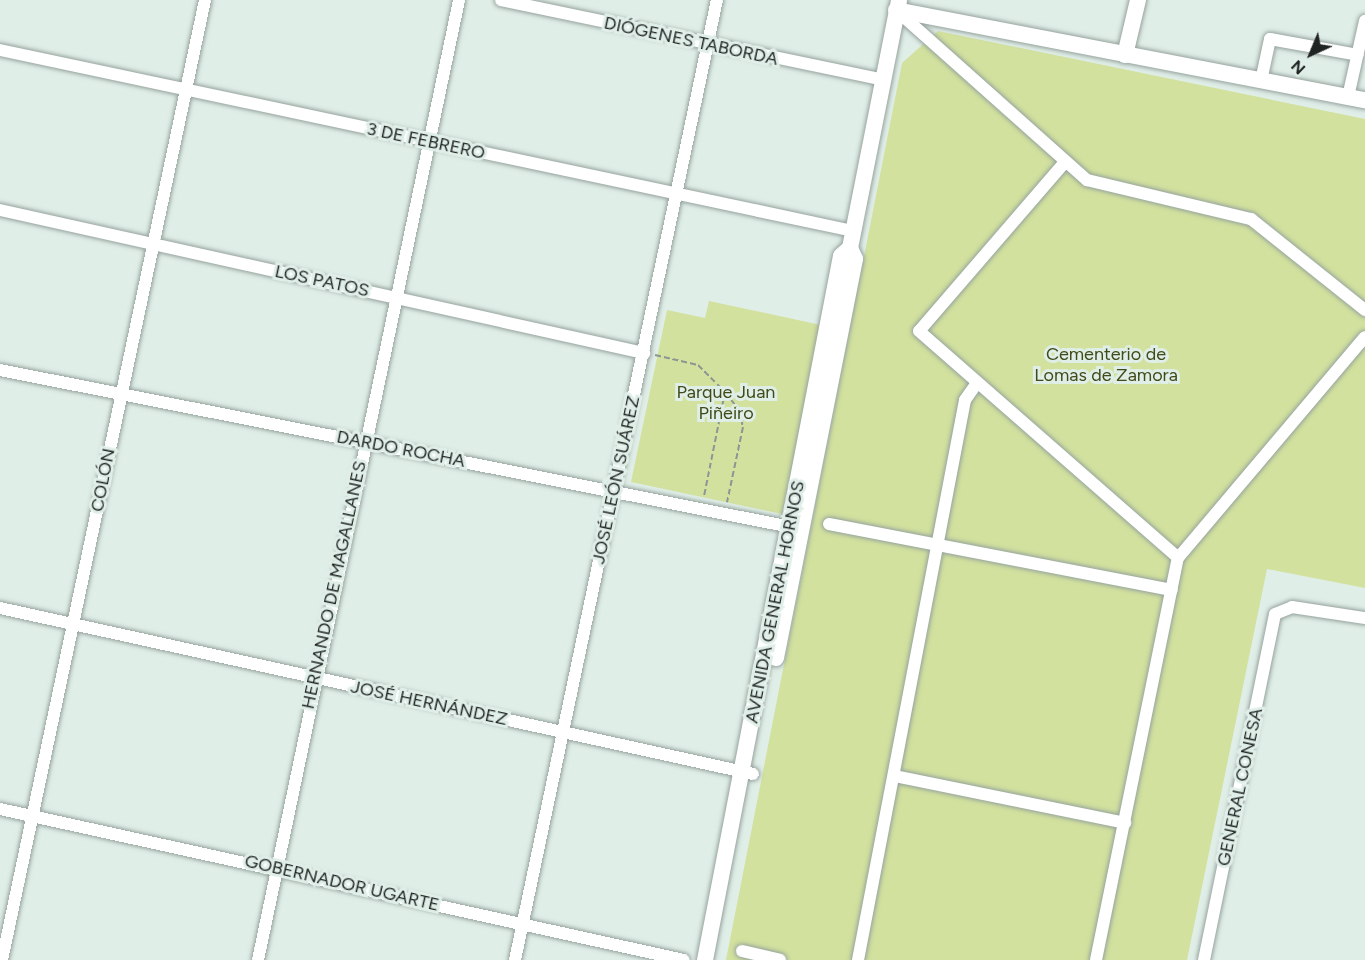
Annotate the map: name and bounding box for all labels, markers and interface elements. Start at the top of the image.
street label: DIÓGENES TABORDA [602,12,780,70]
north arrow [1281,24,1341,84]
text: N [1287,56,1309,78]
street label: 3 DE FEBRERO [365,118,487,164]
street label: LOS PATOS [273,260,371,302]
park label: Cementerio de Lomas de Zamora [1034,344,1178,386]
park label: Parque Juan Piñeiro [677,382,775,424]
street label: JOSÉ LEÓN SUÁREZ [588,394,644,566]
street label: DARDO ROCHA [335,426,467,472]
street label: COLÓN [86,446,120,514]
street label: HERNANDO DE MAGALLANES [297,459,371,711]
street label: AVENIDA GENERAL HORNOS [741,479,809,725]
street label: JOSÉ HERNÁNDEZ [349,676,509,730]
street label: GENERAL CONESA [1213,706,1267,868]
street label: GOBERNADOR UGARTE [243,850,441,916]

